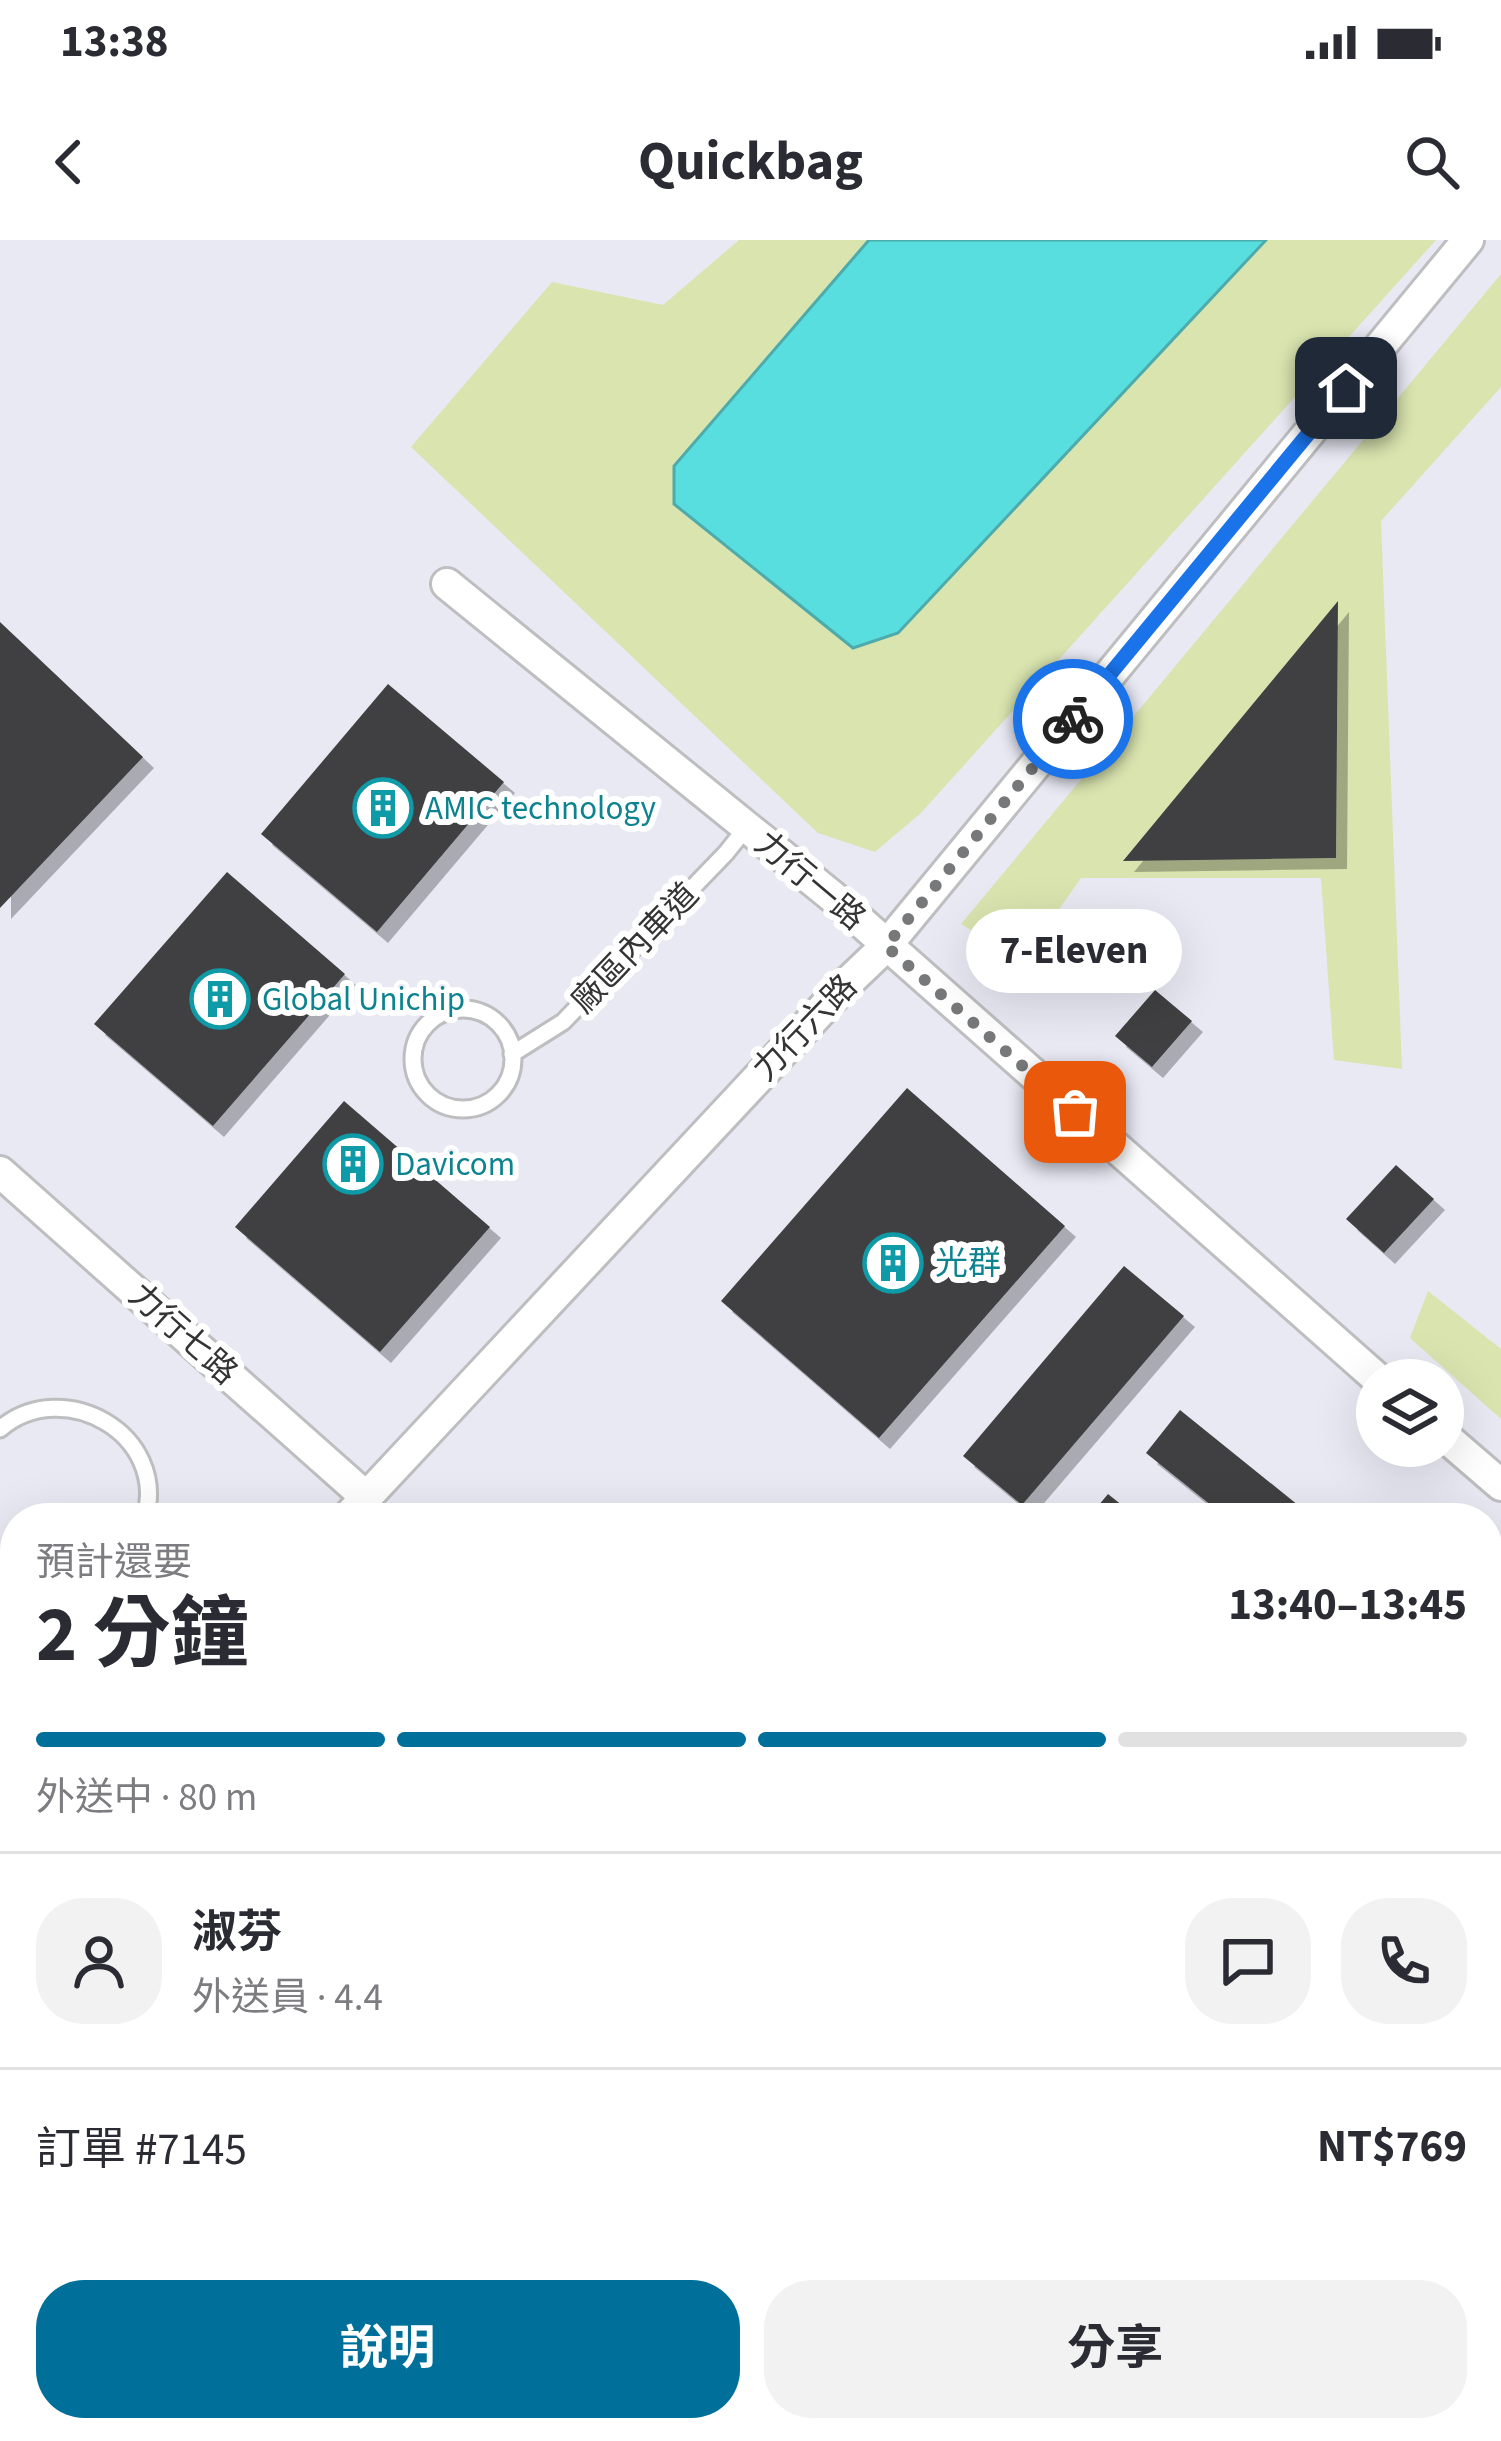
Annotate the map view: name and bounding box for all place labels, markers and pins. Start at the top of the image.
pin [1295,337,1397,439]
building icon: AMIC technology [352,777,414,839]
place label: AMIC technology [425,785,656,832]
callout: 7-Eleven [967,908,1183,992]
building icon: Global Unichip [189,968,251,1030]
place label: Global Unichip [262,976,465,1023]
pin [1024,1061,1126,1163]
building icon: Davicom [322,1133,384,1195]
place label: Davicom [395,1141,515,1188]
building icon: 光群 [862,1232,924,1294]
place label: 光群 [935,1240,1001,1287]

